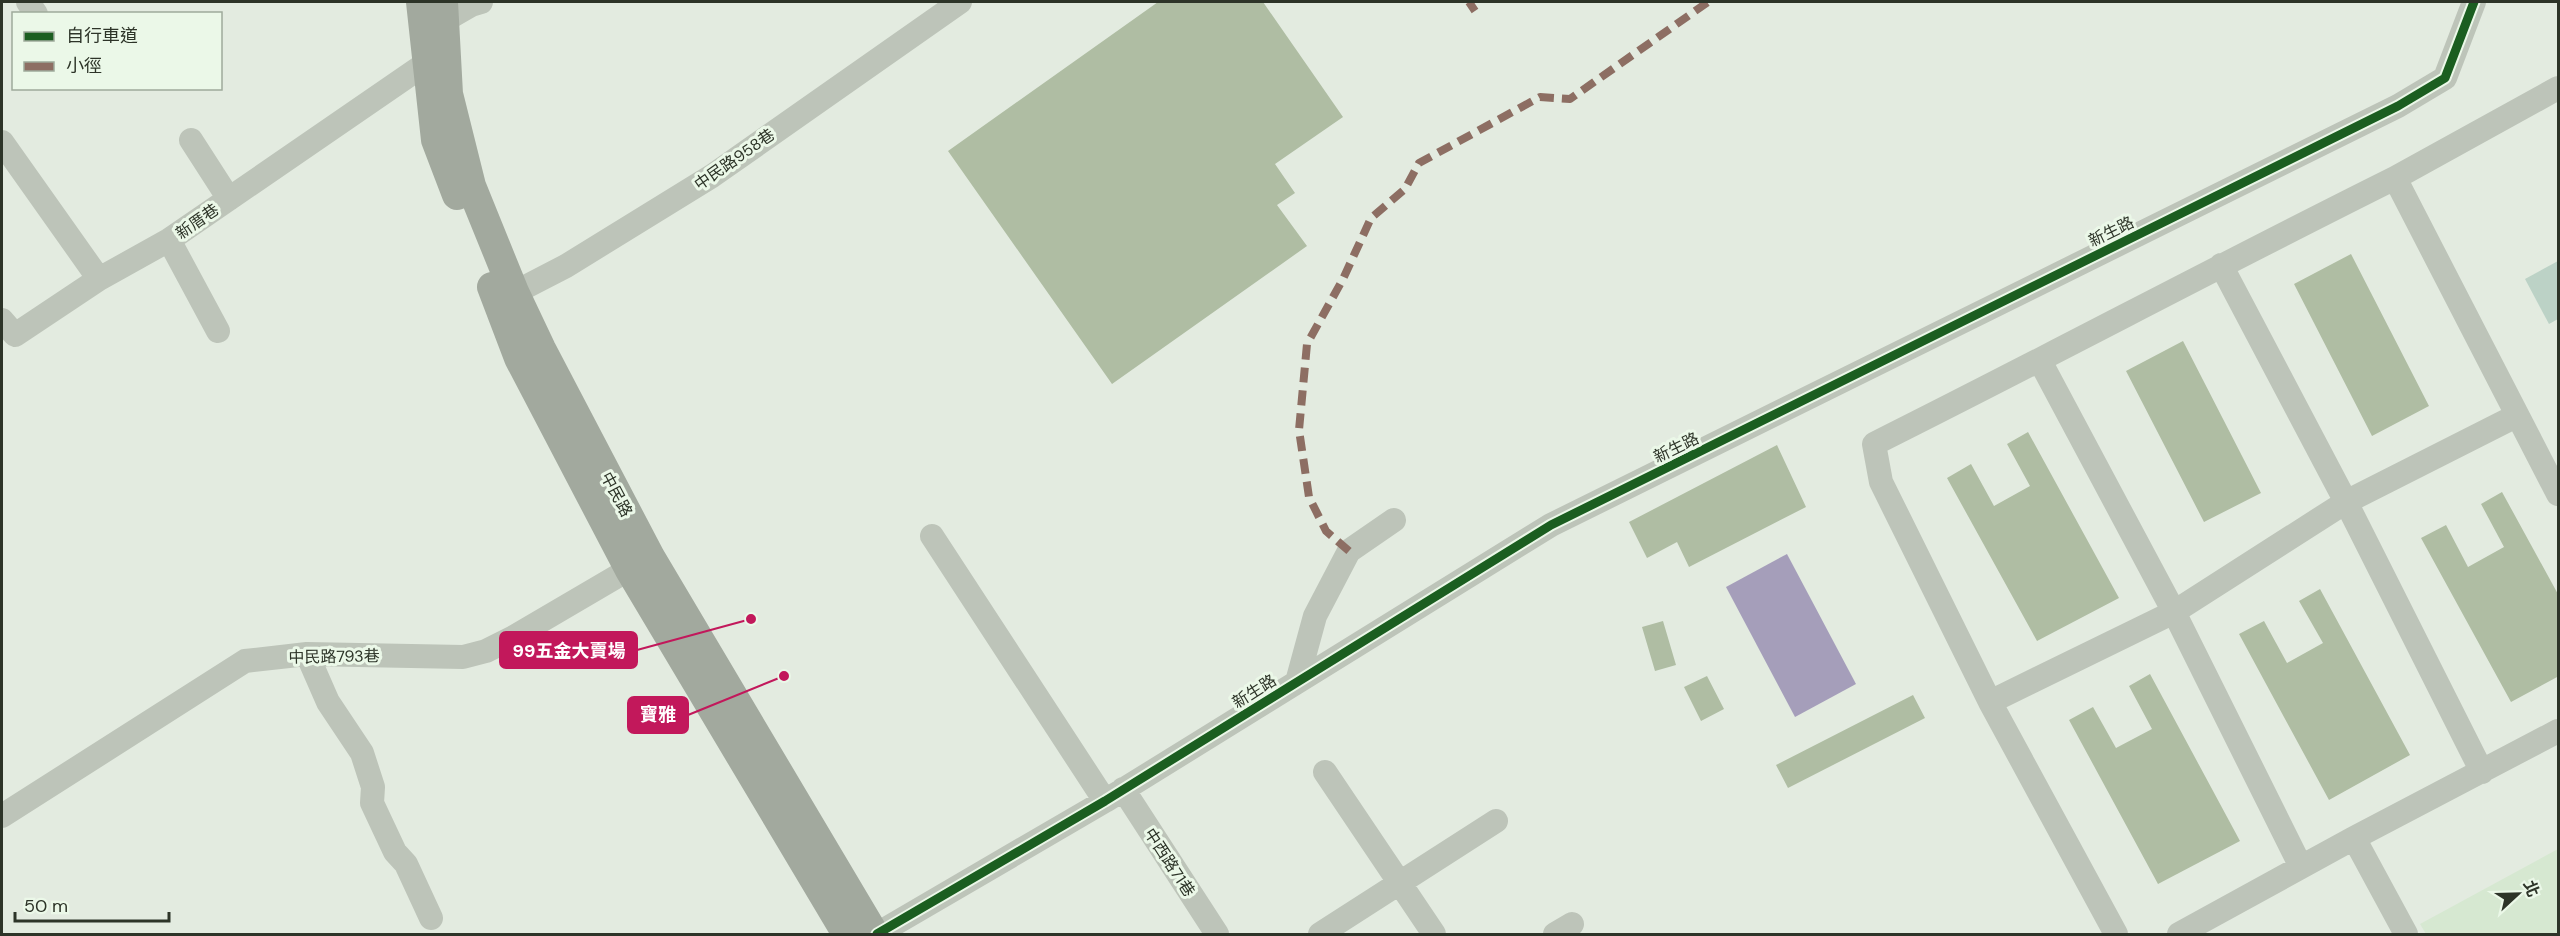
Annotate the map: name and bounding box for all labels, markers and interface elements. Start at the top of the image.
legend [12,12,222,90]
text: 自行車道 [66,24,138,48]
text: 小徑 [66,54,102,78]
street label: 中民路958巷 [690,124,779,195]
street label: 新厝巷 [172,199,223,244]
street label: 新生路 [2085,211,2137,251]
street label: 新生路 [1650,427,1702,467]
street label: 中民路 [596,468,637,520]
callout: 99五金大賣場 [500,632,637,668]
text: 99五金大賣場 [513,639,625,663]
street label: 中民路793巷 [288,645,380,668]
street label: 新生路 [1228,670,1280,713]
callout: 寶雅 [628,697,688,733]
text: 寶雅 [640,703,676,727]
street label: 中西路71巷 [1140,824,1200,901]
north arrow [2488,864,2548,924]
text: 北 [2519,877,2544,900]
scale bar [15,885,170,923]
text: 50 m [24,894,68,918]

